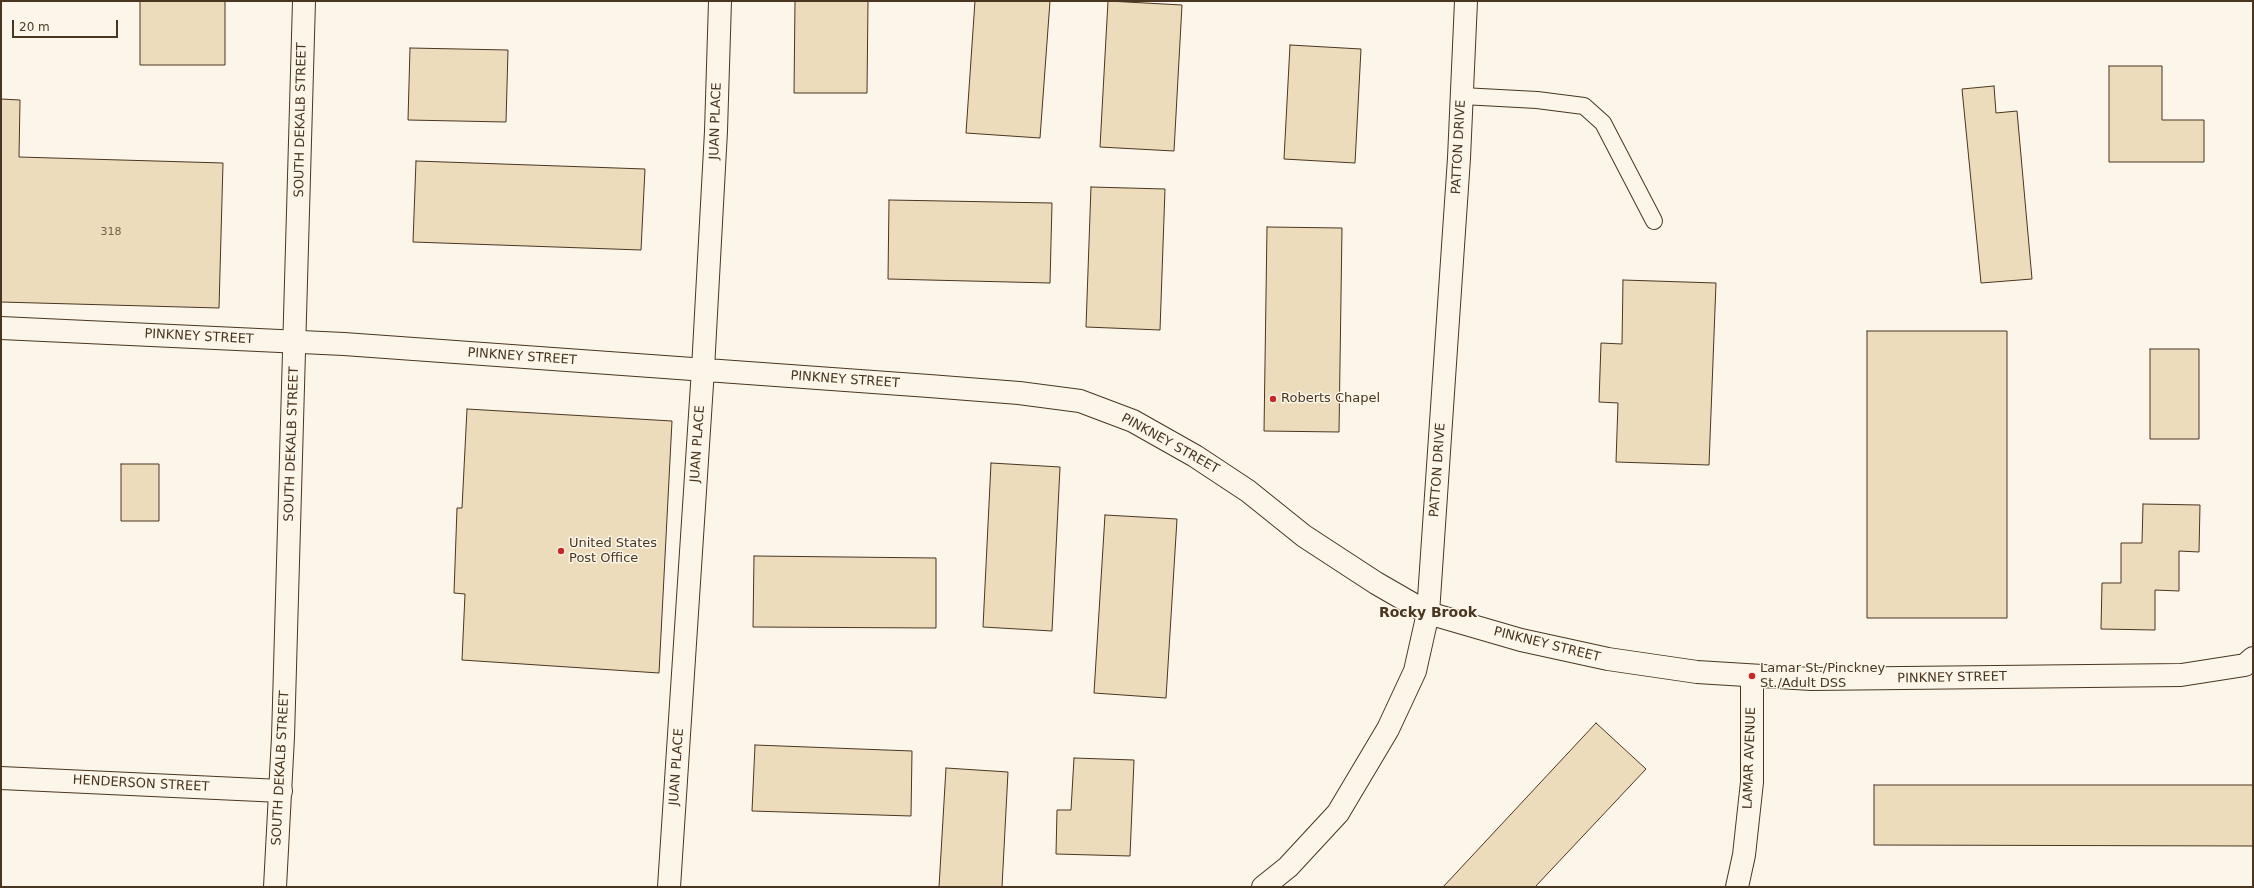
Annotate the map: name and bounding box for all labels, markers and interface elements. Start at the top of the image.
scale bar [14,12,120,38]
text: 20 m [19,20,50,34]
street label: SOUTH DEKALB STREET [292,42,310,198]
street label: JUAN PLACE [707,82,725,160]
street label: PATTON DRIVE [1449,99,1469,195]
house number: 318 [101,225,121,239]
street label: PINKNEY STREET [144,326,254,348]
street label: PINKNEY STREET [467,345,577,369]
street label: SOUTH DEKALB STREET [281,366,303,522]
street label: PINKNEY STREET [790,368,900,392]
place label: Roberts Chapel [1281,391,1380,407]
marker: Roberts Chapel [1268,394,1278,404]
street label: JUAN PLACE [688,405,708,483]
street label: PINKNEY STREET [1118,411,1222,477]
street label: PATTON DRIVE [1427,422,1449,518]
place label: United States Post Office [569,536,657,567]
marker: United States Post Office [556,546,566,556]
district label: Rocky Brook [1379,605,1477,621]
street label: PINKNEY STREET [1492,624,1602,666]
place label: Lamar St./Pinckney St./Adult DSS [1760,661,1885,692]
street label: PINKNEY STREET [1897,669,2007,687]
marker: Lamar St./Pinckney St./Adult DSS [1747,671,1757,681]
street label: SOUTH DEKALB STREET [269,690,293,846]
street label: LAMAR AVENUE [1740,707,1760,809]
street label: JUAN PLACE [667,728,687,806]
street label: HENDERSON STREET [72,773,210,795]

